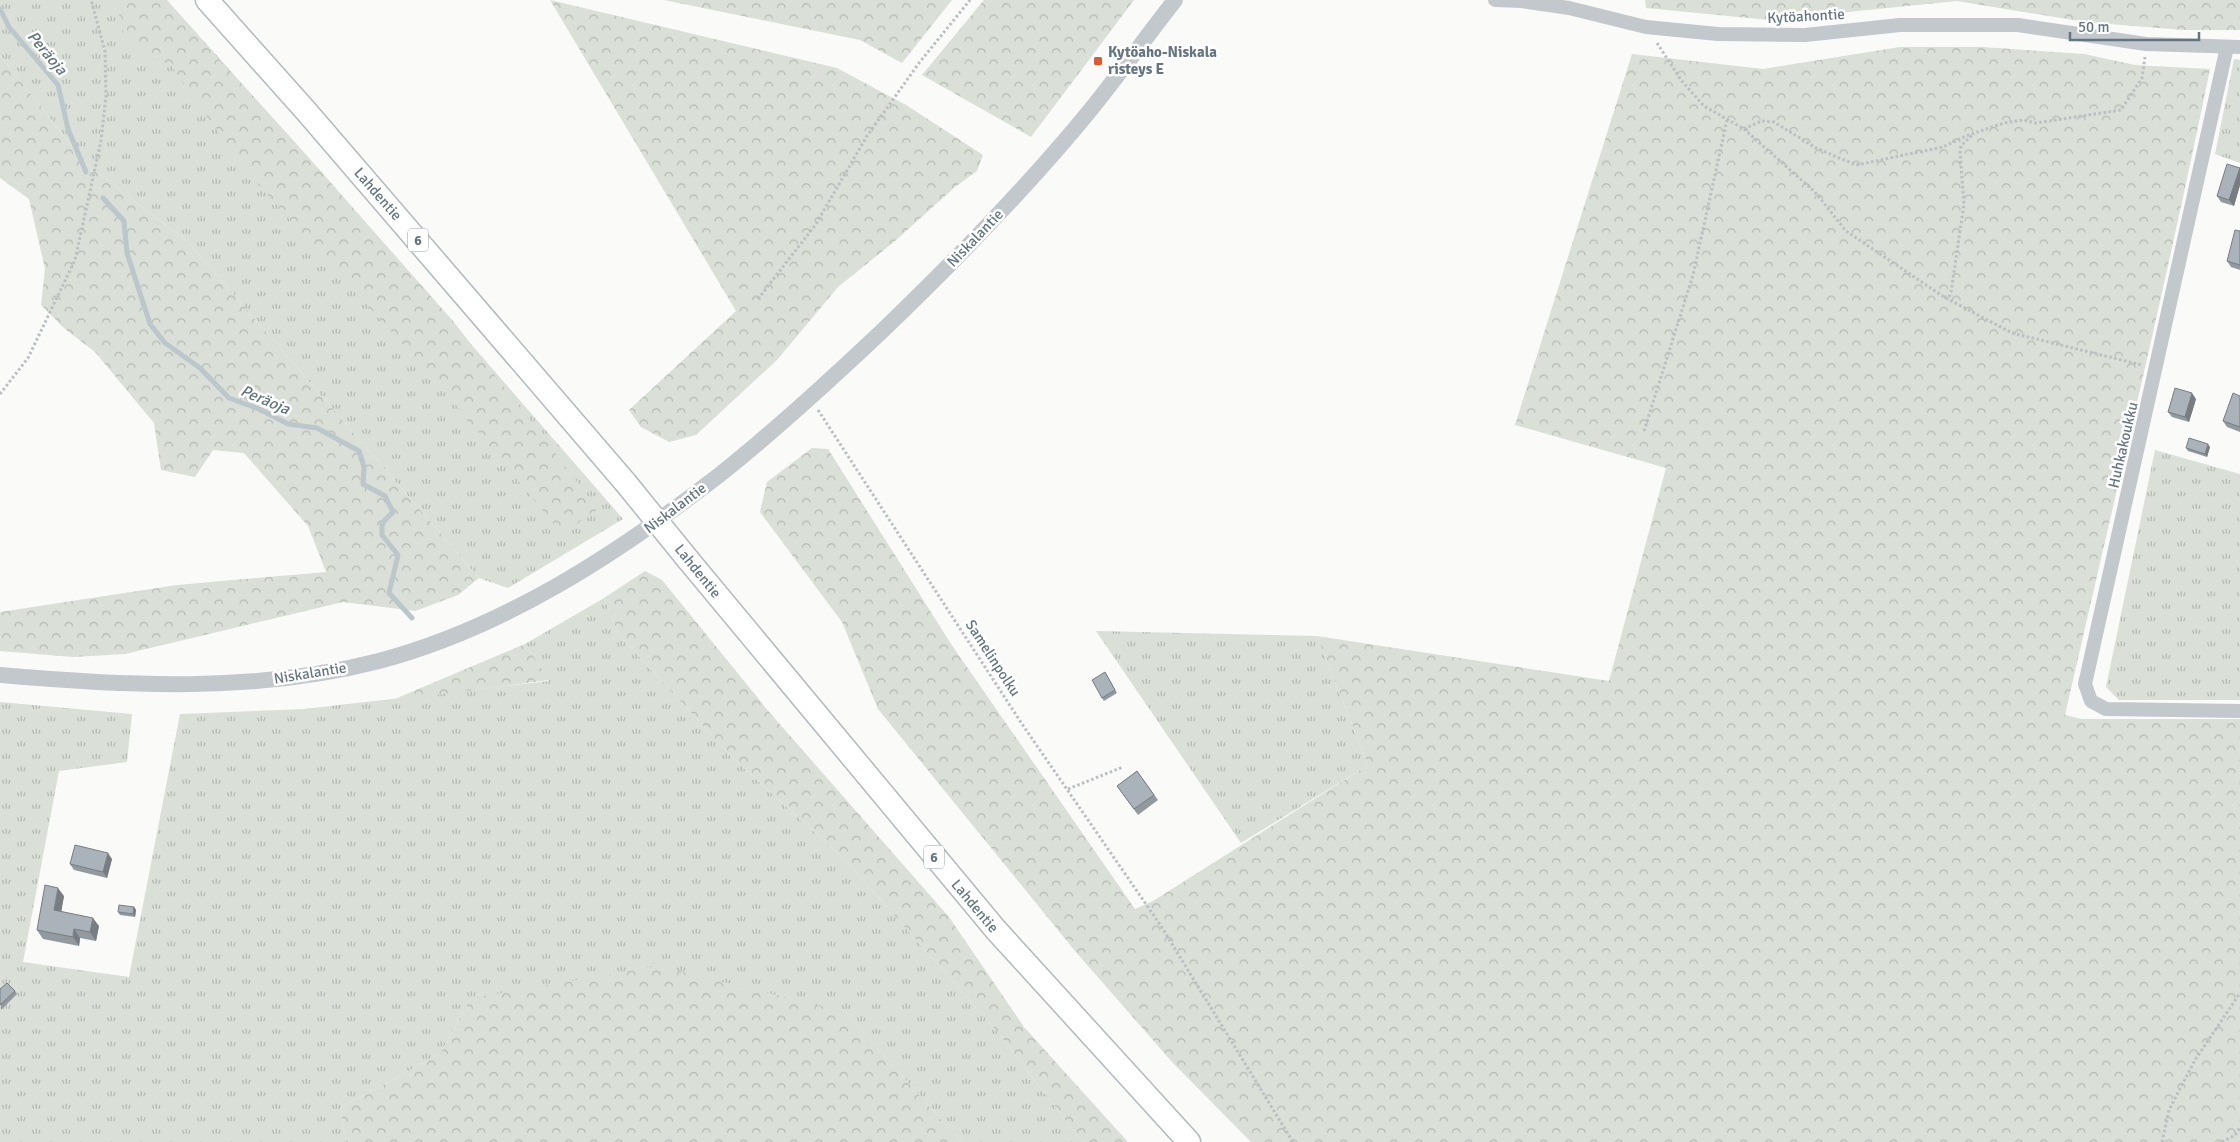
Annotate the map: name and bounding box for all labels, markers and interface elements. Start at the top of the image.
street label: Kytöahontie [1767,5,1845,27]
scale bar [2070,10,2199,42]
text: 50 m [2078,18,2109,36]
water label: Peräoja [23,27,72,80]
place label: Kytöaho-Niskala risteys E [1108,43,1217,78]
marker: Kytöaho-Niskala risteys E [1092,55,1104,67]
street label: Lahdentie [350,164,406,224]
street label: Niskalantie [943,205,1007,271]
road number: 6 [408,228,428,252]
water label: Peräoja [237,381,293,420]
street label: Huhkakoukku [2104,400,2142,490]
street label: Niskalantie [640,479,710,537]
street label: Lahdentie [671,540,725,602]
street label: Samelinpolku [962,616,1024,700]
street label: Niskalantie [272,658,348,688]
road number: 6 [924,846,944,869]
street label: Lahdentie [948,876,1002,936]

